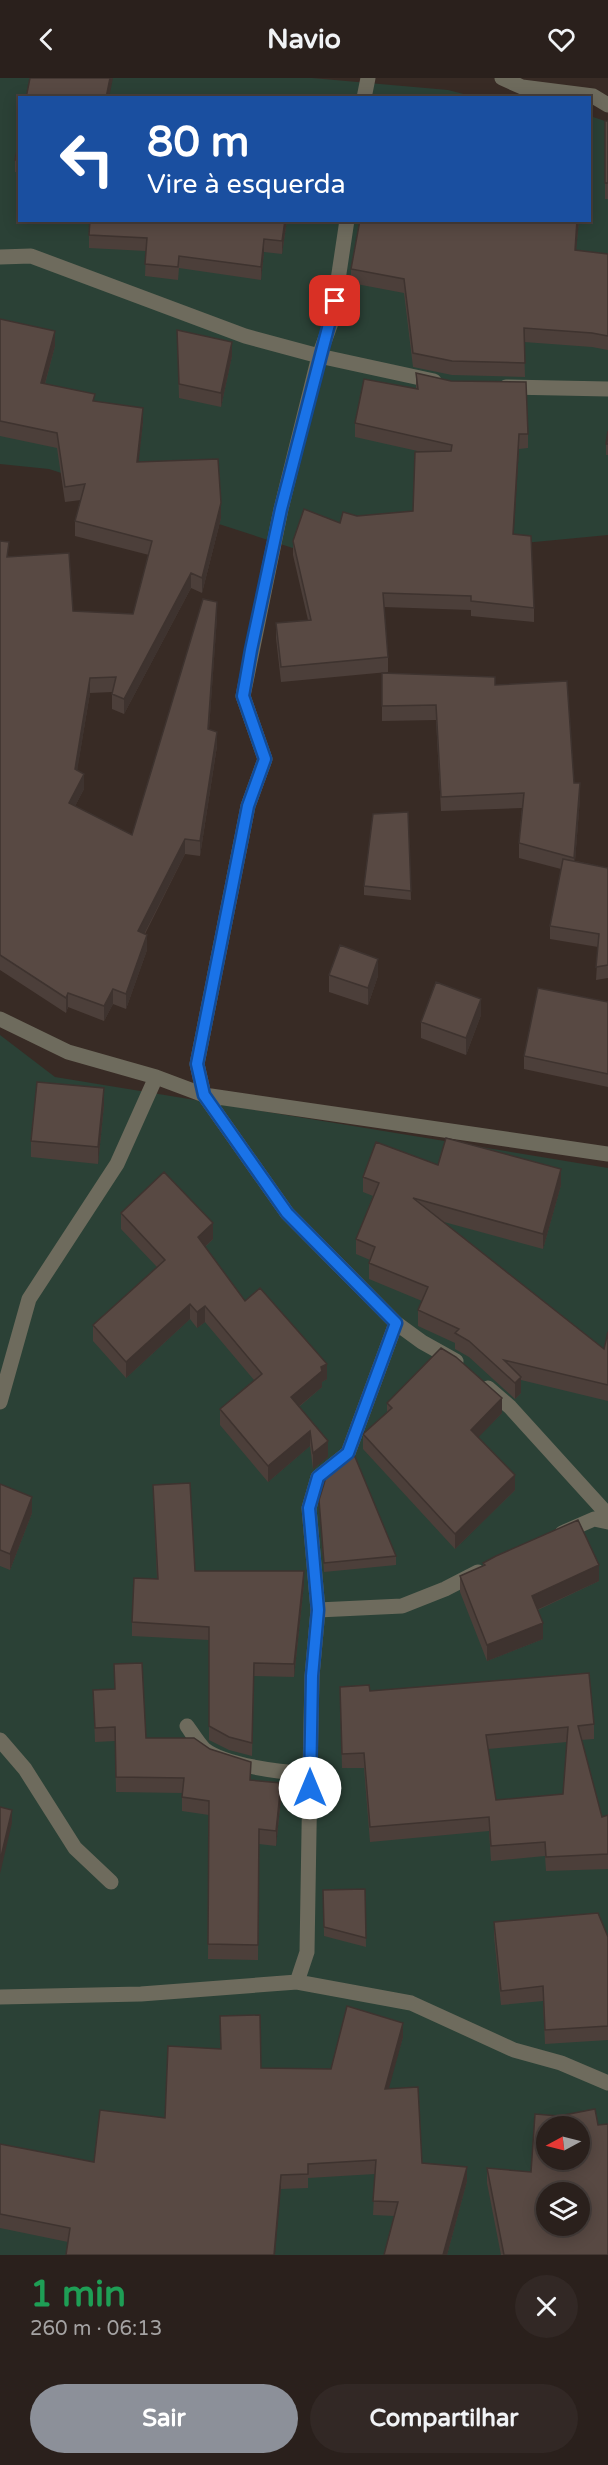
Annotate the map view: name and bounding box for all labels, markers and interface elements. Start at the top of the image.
icon: back [30,23,63,56]
text: Navio [267,23,341,56]
icon: heart [545,23,578,56]
text: 80 m [147,117,249,168]
icon: left [48,120,126,198]
text: Vire à esquerda [147,168,346,201]
pin [309,275,360,326]
icon: arrive [318,284,351,317]
position arrow [278,1756,342,1820]
north arrow [536,2116,590,2170]
map controls [536,2116,590,2236]
button: layers [536,2182,590,2236]
text: 1 min [30,2273,126,2316]
button: close [515,2275,578,2338]
text: 260 m · 06:13 [30,2317,162,2341]
button: Sair [30,2384,298,2453]
button: Compartilhar [310,2384,578,2453]

